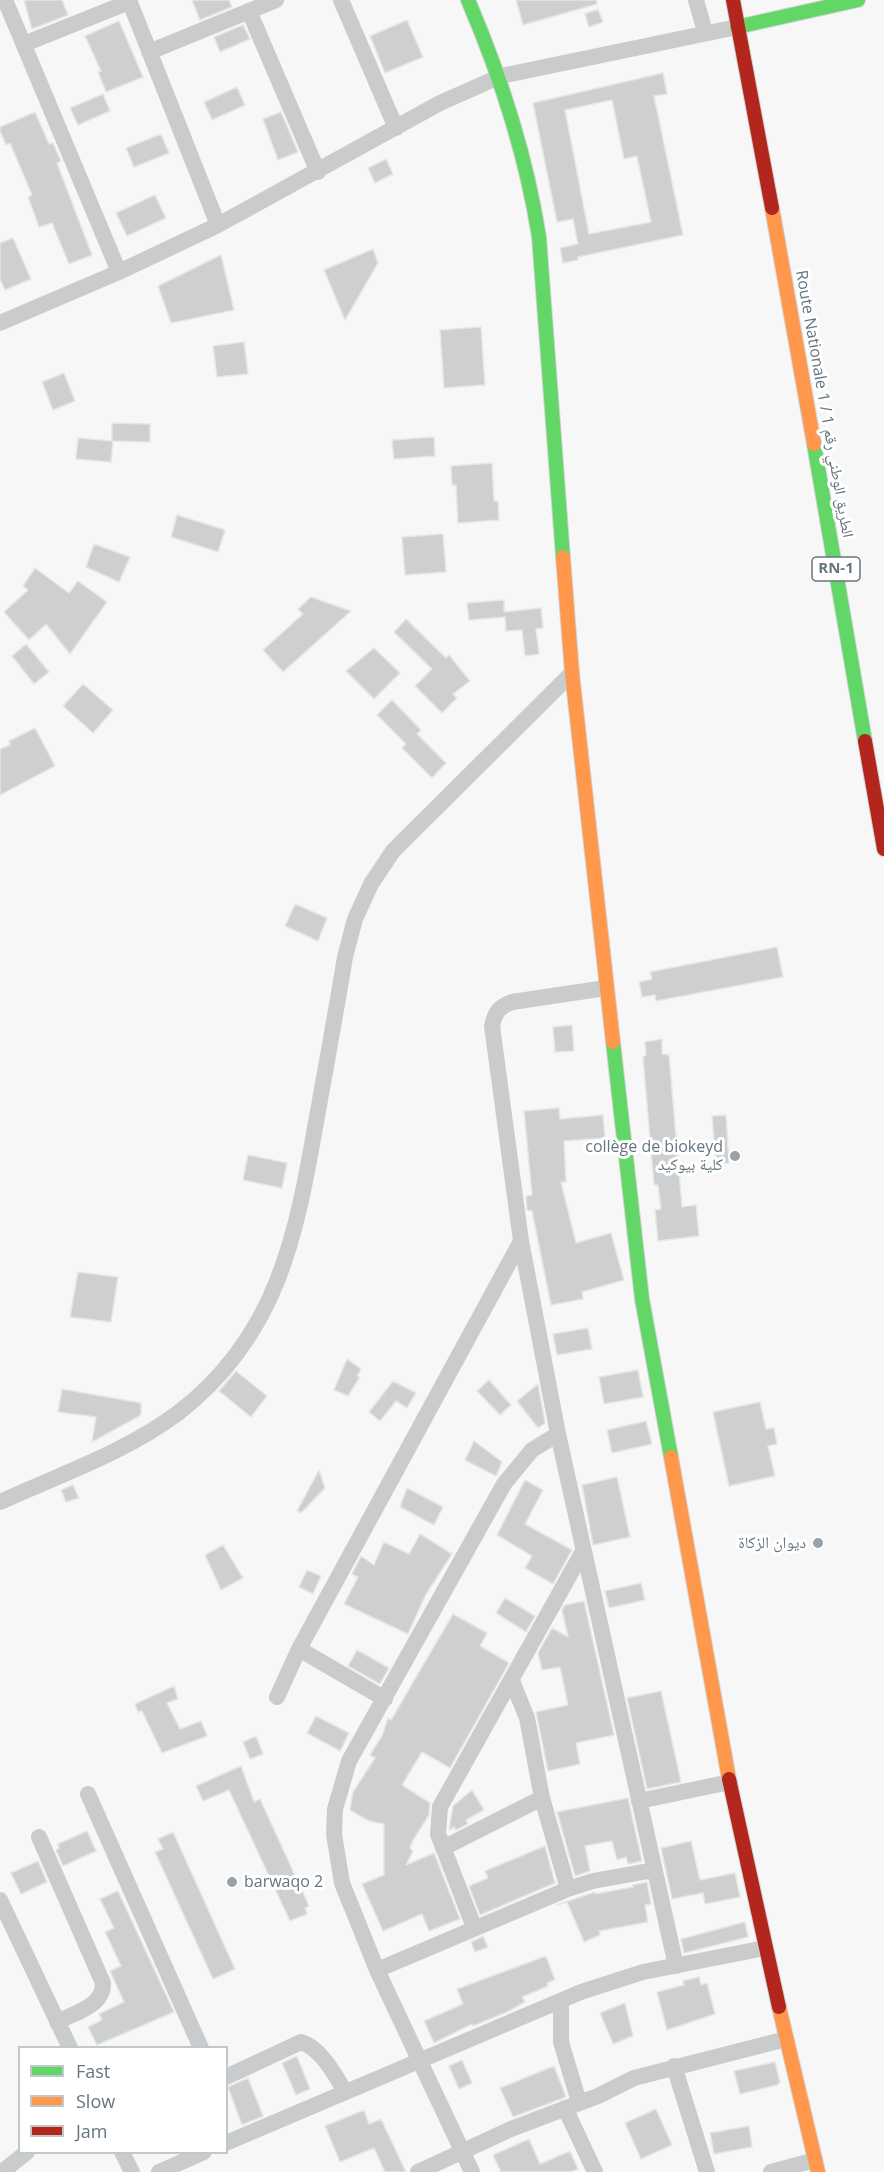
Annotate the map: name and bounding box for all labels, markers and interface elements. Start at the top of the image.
street label: Route Nationale 1 / الطريق الوطني رقم 1 [791,269,857,539]
road number: RN-1 [812,557,860,581]
place label: collège de biokeyd كلية بيوكيد [585,1137,723,1175]
marker: collège de biokeyd كلية بيوكيد [728,1149,742,1163]
place label: ديوان الزكاة [738,1533,806,1553]
marker: ديوان الزكاة [811,1536,825,1550]
place label: barwaqo 2 [244,1872,323,1892]
marker: barwaqo 2 [225,1875,239,1889]
legend [18,2046,228,2154]
text: Fast [76,2059,110,2083]
text: Slow [76,2089,115,2113]
text: Jam [76,2119,108,2143]

